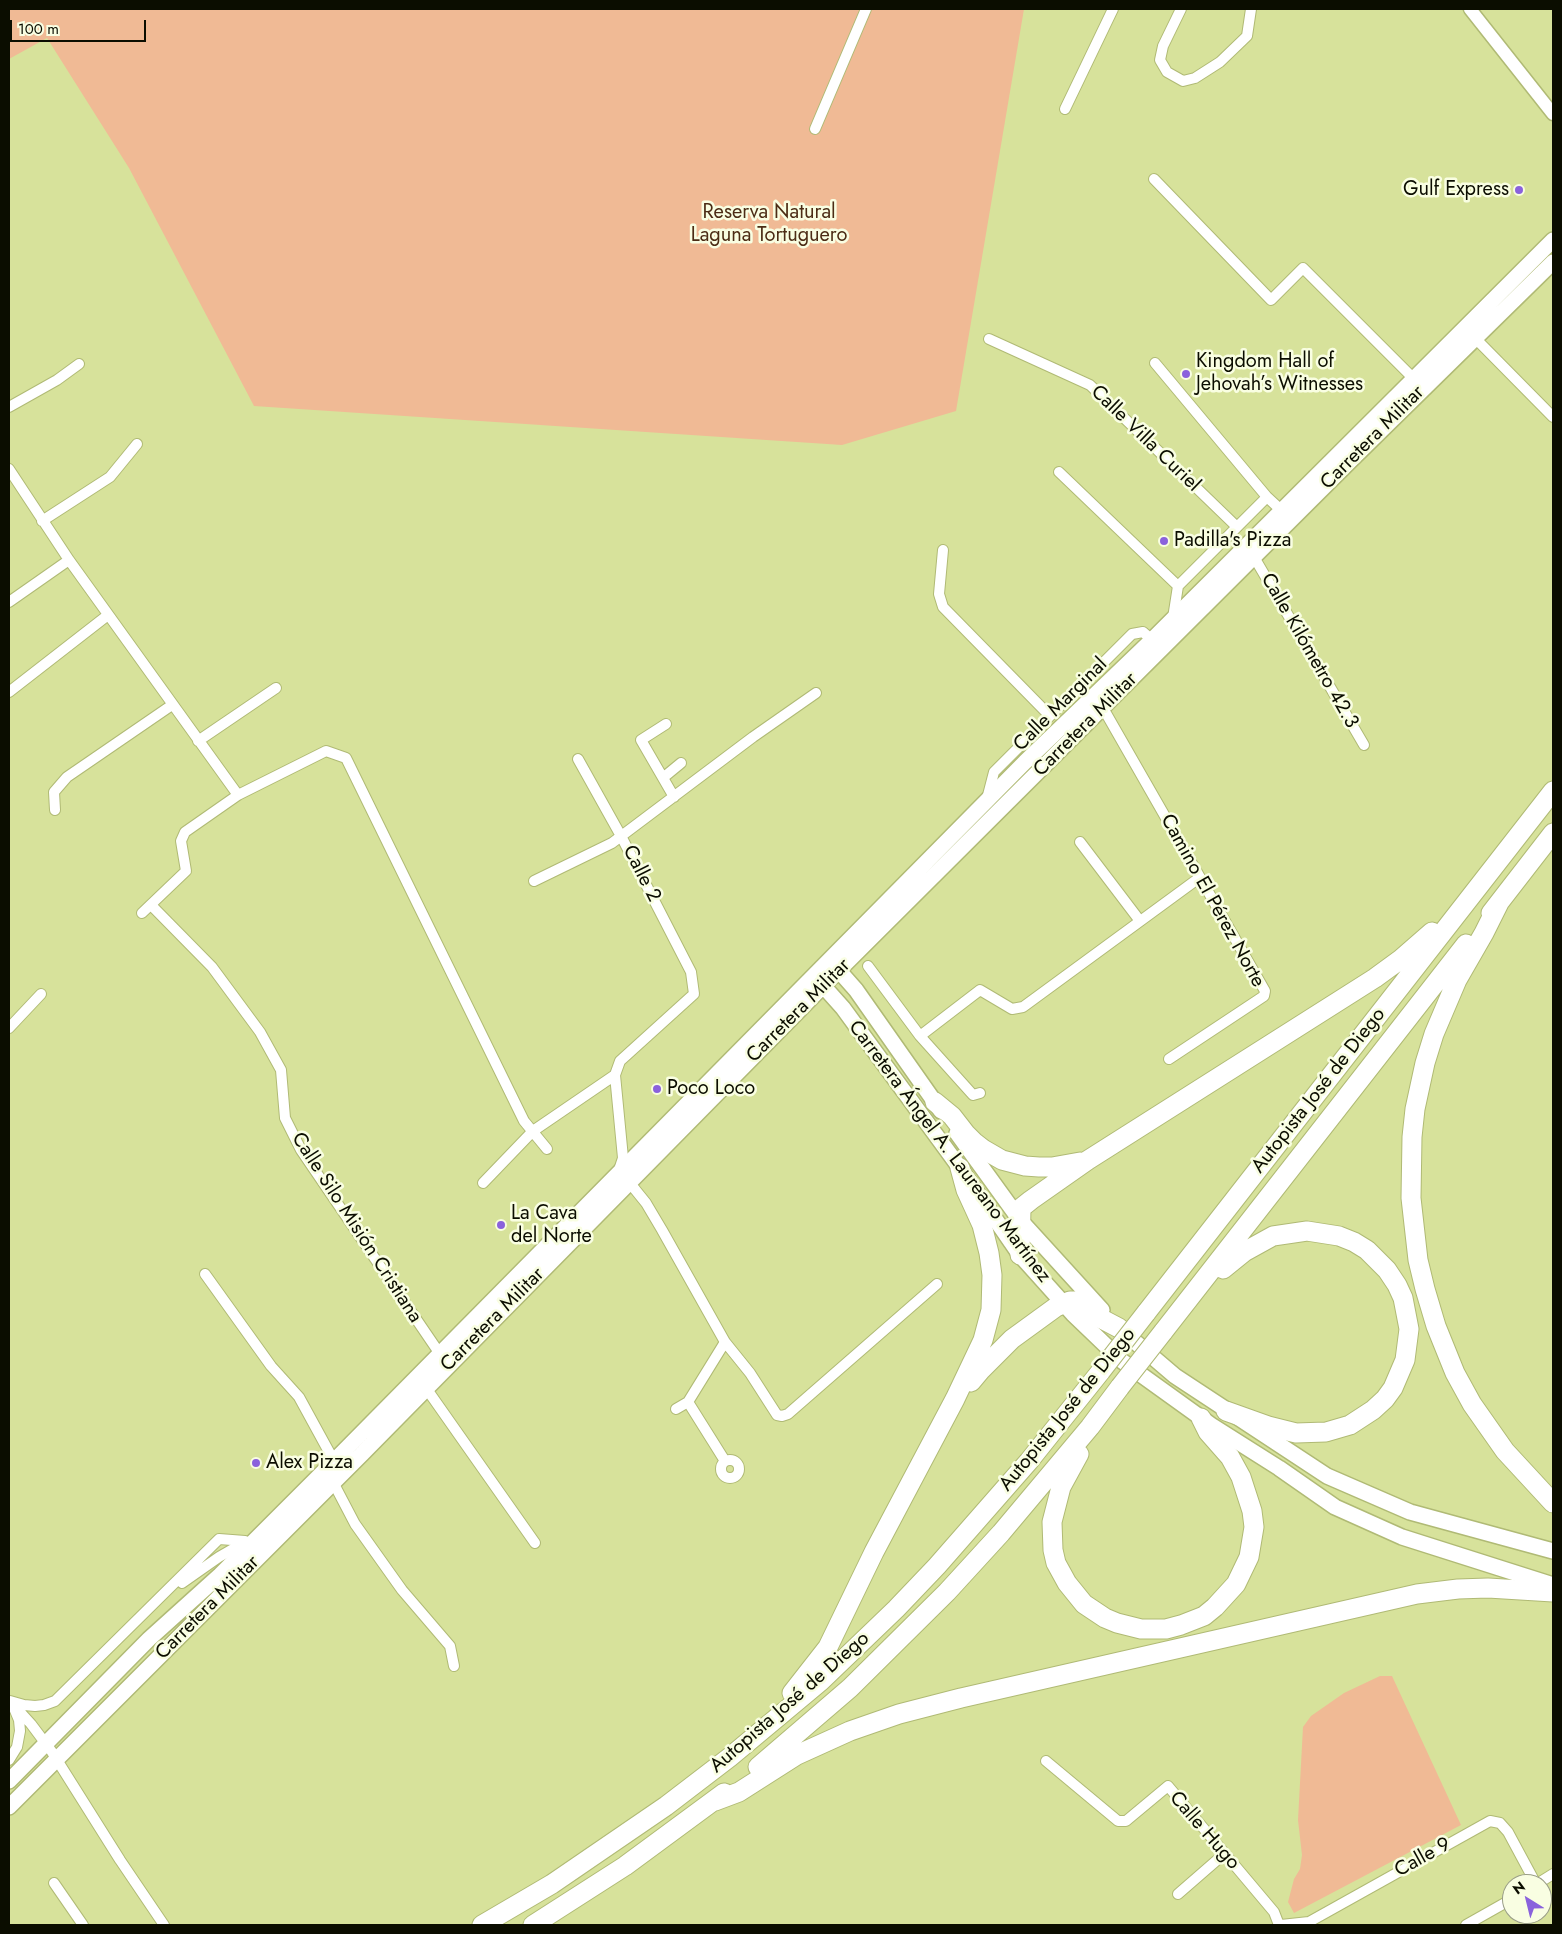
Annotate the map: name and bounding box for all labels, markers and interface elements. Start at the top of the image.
scale bar [12,10,149,42]
text: 100 m [18,18,59,40]
place label: Gulf Express [1403,178,1509,202]
marker: Gulf Express [1513,184,1525,196]
park label: Reserva Natural Laguna Tortuguero [691,201,847,248]
place label: Kingdom Hall of Jehovah’s Witnesses [1196,350,1363,397]
marker: Kingdom Hall of Jehovah’s Witnesses [1180,368,1192,380]
street label: Calle Villa Curiel [1085,381,1205,497]
street label: Carretera Militar [1316,381,1430,495]
place label: Padilla's Pizza [1174,529,1291,553]
marker: Padilla's Pizza [1158,535,1170,547]
street label: Calle Kilómetro 42.3 [1255,569,1363,733]
street label: Calle Marginal [1009,653,1113,757]
street label: Carretera Militar [1029,668,1143,782]
street label: Camino El Pérez Norte [1154,810,1270,992]
street label: Calle 2 [617,842,665,906]
street label: Carretera Militar [742,954,856,1068]
street label: Autopista José de Diego [1247,1004,1391,1178]
street label: Carretera Ángel A. Laureano Martínez [843,1016,1055,1288]
place label: Poco Loco [667,1077,755,1101]
marker: Poco Loco [651,1083,663,1095]
street label: Calle Silo Misión Cristiana [285,1128,427,1328]
place label: La Cava del Norte [511,1202,592,1249]
marker: La Cava del Norte [495,1219,507,1231]
street label: Carretera Militar [436,1263,550,1377]
street label: Autopista José de Diego [995,1323,1141,1497]
place label: Alex Pizza [266,1451,353,1475]
marker: Alex Pizza [250,1457,262,1469]
street label: Carretera Militar [151,1551,265,1665]
street label: Autopista José de Diego [705,1627,875,1779]
street label: Calle Hugo [1163,1787,1245,1875]
street label: Calle 9 [1391,1833,1455,1883]
north arrow [1502,1874,1552,1924]
text: N [1508,1876,1529,1899]

